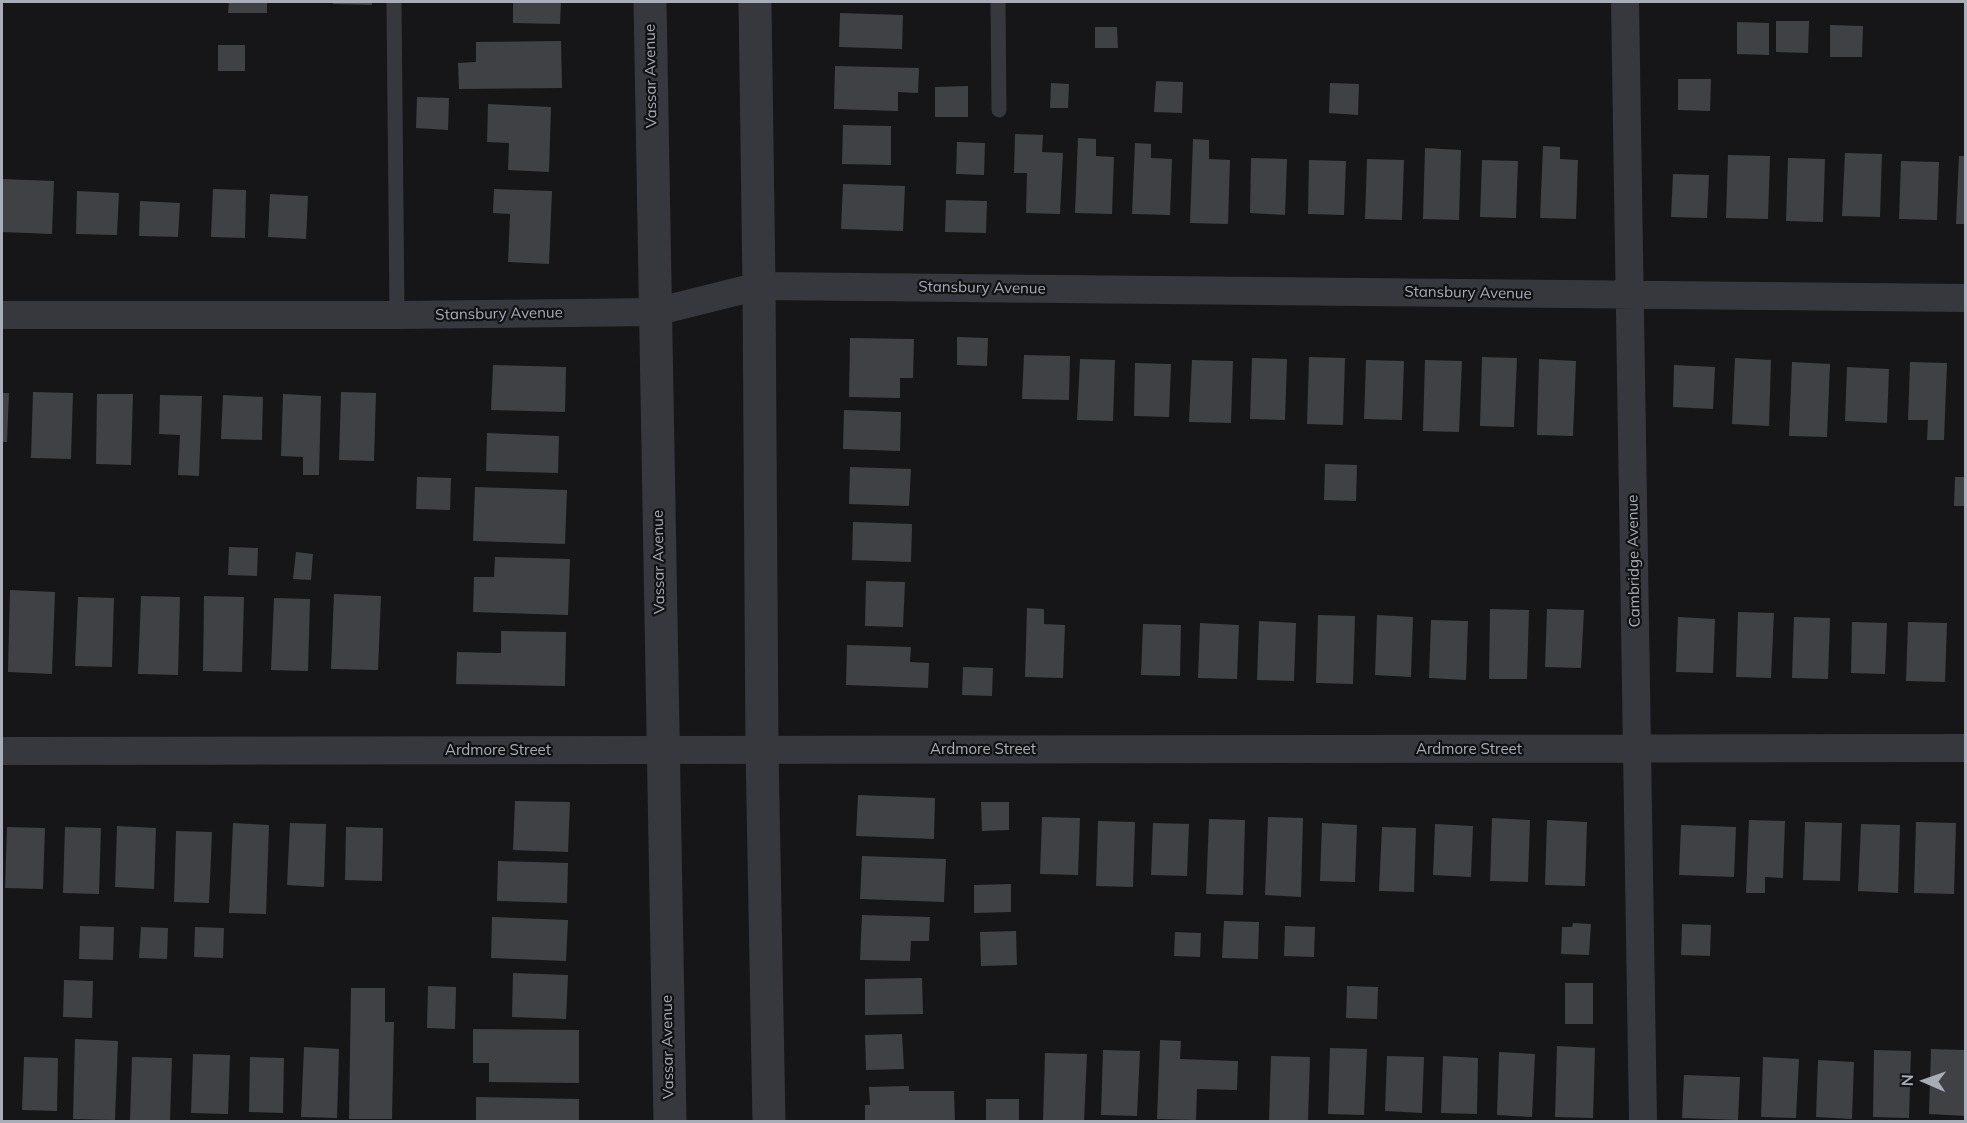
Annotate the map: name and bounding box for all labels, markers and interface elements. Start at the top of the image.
street label: Vassar Avenue [641,24,661,128]
street label: Stansbury Avenue [918,278,1046,298]
street label: Stansbury Avenue [1404,283,1532,303]
street label: Stansbury Avenue [435,304,563,324]
street label: Cambridge Avenue [1624,495,1644,627]
street label: Vassar Avenue [649,510,669,614]
street label: Ardmore Street [930,740,1036,758]
street label: Ardmore Street [1416,740,1522,758]
street label: Ardmore Street [445,741,551,759]
street label: Vassar Avenue [658,995,678,1099]
north arrow [1895,1051,1955,1111]
text: N [1897,1074,1917,1087]

